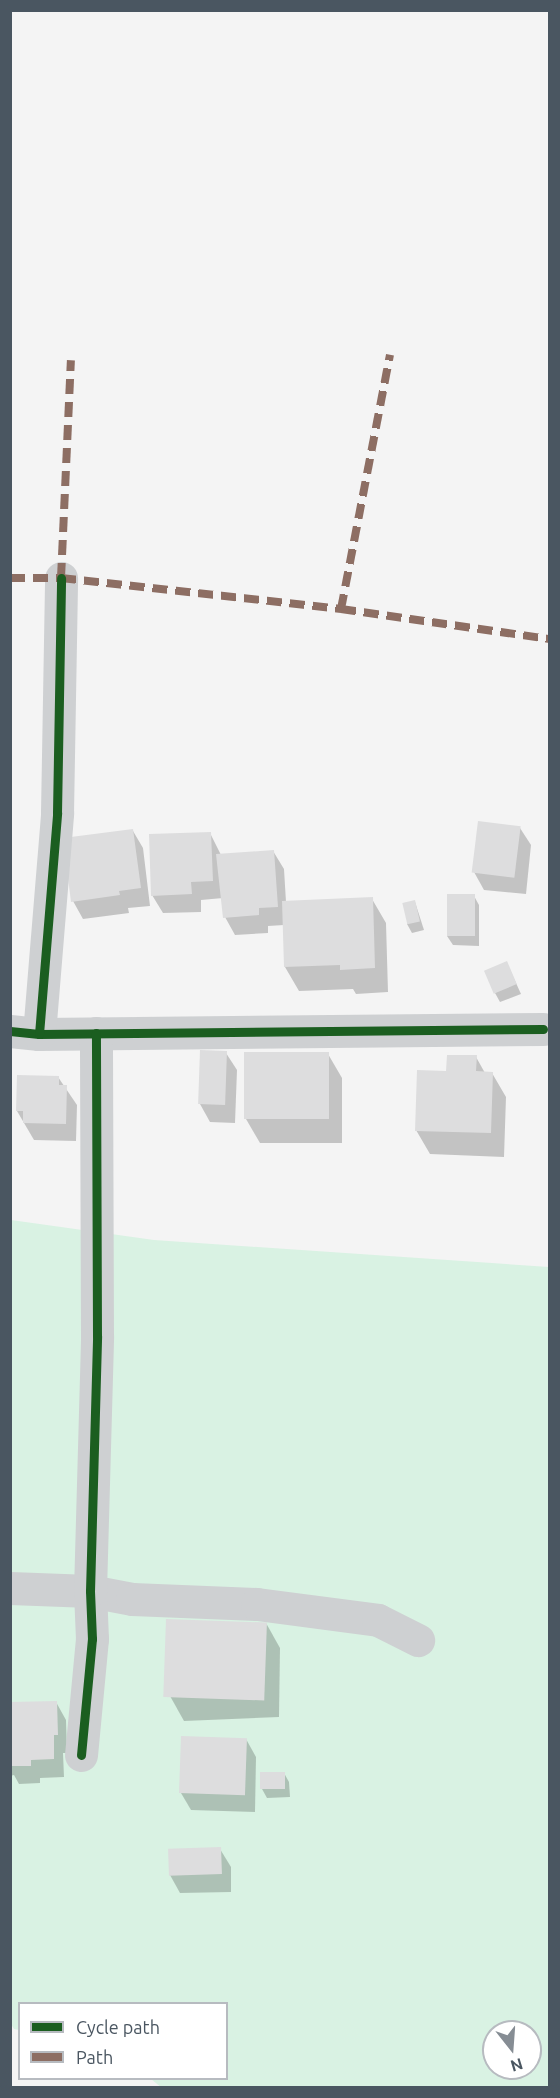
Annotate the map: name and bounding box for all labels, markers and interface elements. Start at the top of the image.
legend [18,2002,228,2080]
text: Cycle path [76,2017,160,2037]
north arrow [482,2020,542,2080]
text: Path [76,2047,113,2067]
text: N [508,2055,525,2076]

